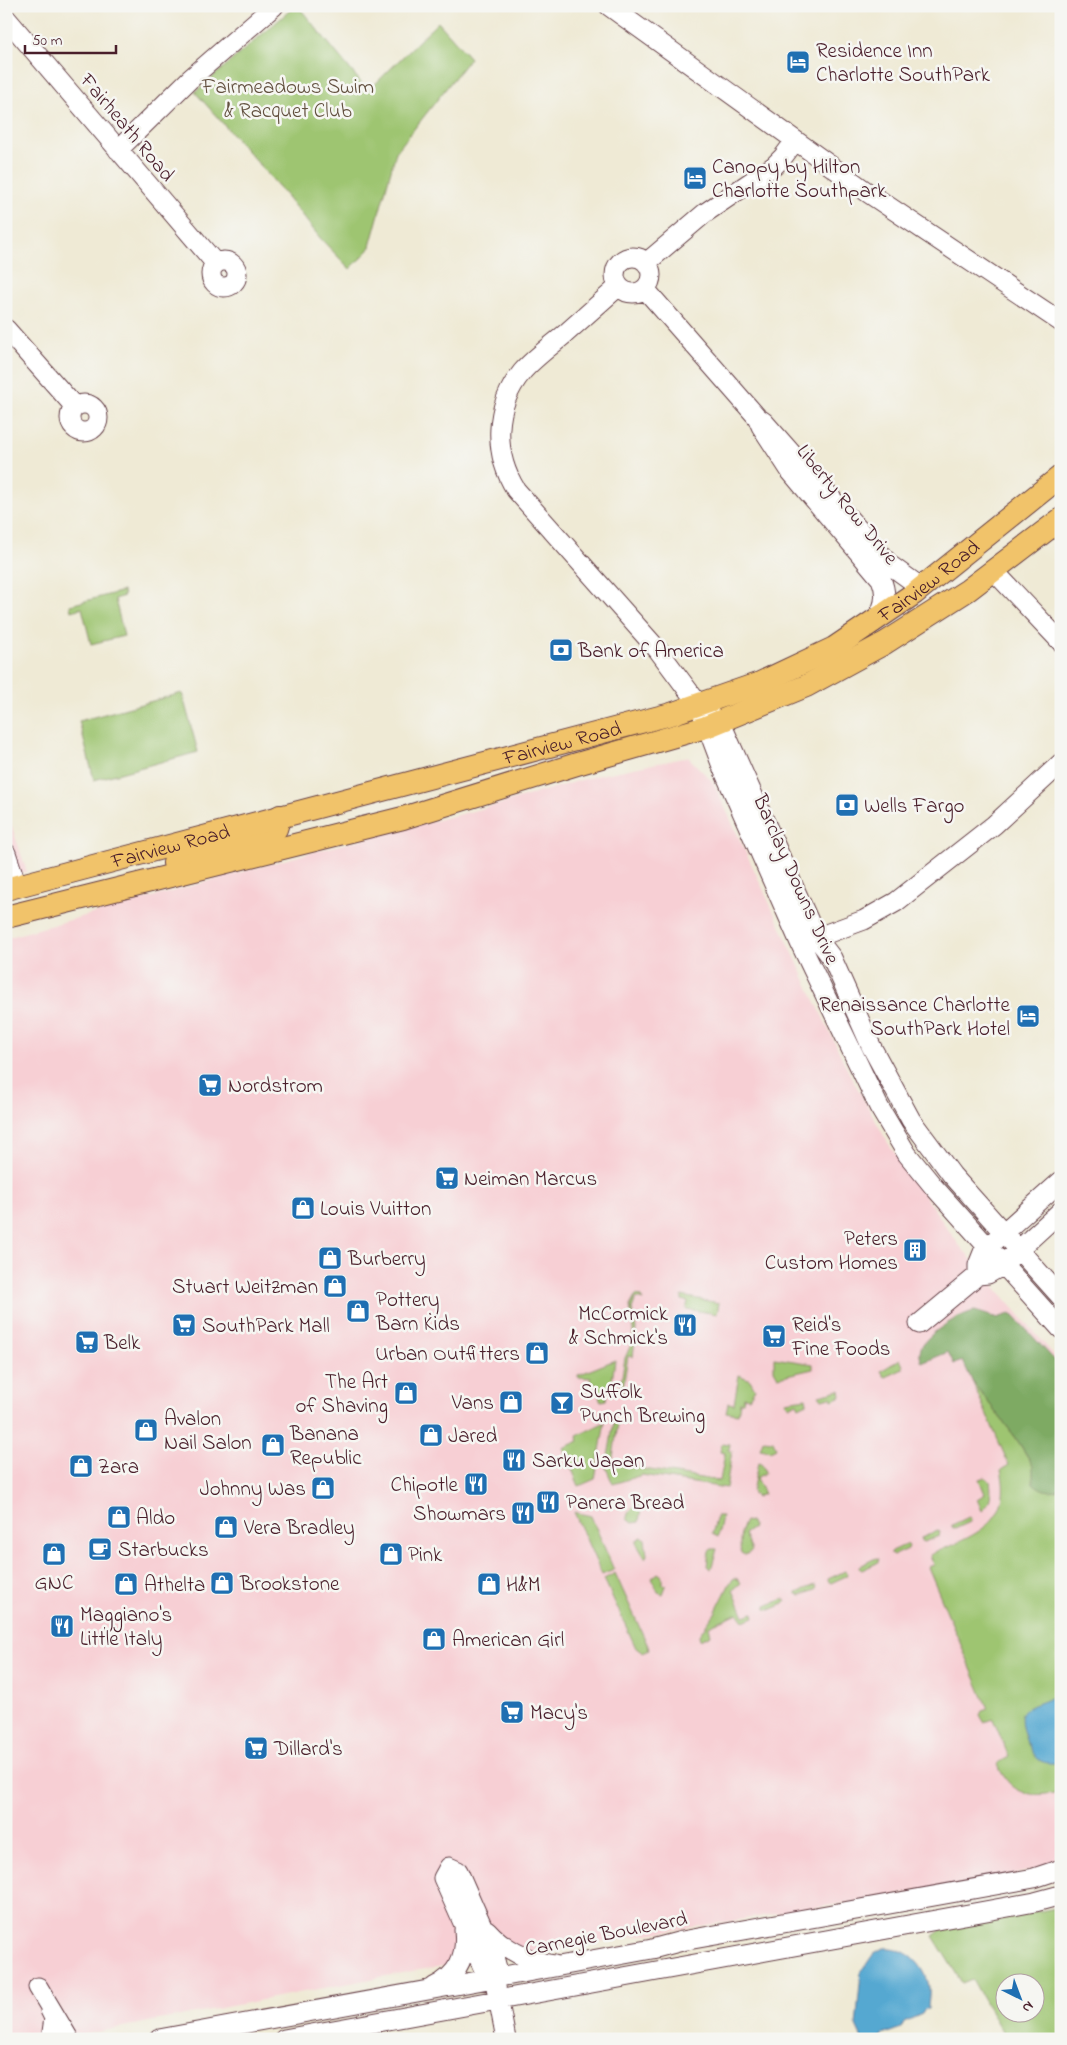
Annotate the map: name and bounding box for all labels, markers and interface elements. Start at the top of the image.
scale bar [25,22,116,54]
text: 50 m [32,30,63,52]
place label: Residence Inn Charlotte SouthPark [816,37,991,91]
hotel icon: Residence Inn Charlotte SouthPark [785,49,811,75]
street label: Fairheath Road [71,67,181,189]
park label: Fairmeadows Swim & Racquet Club [201,73,374,127]
place label: Canopy by Hilton Charlotte Southpark [712,153,887,207]
hotel icon: Canopy by Hilton Charlotte Southpark [682,165,708,191]
street label: Liberty Row Drive [787,438,905,574]
street label: Fairview Road [872,533,987,631]
bank icon: Bank of America [548,637,574,663]
place label: Bank of America [577,637,724,667]
street label: Fairview Road [499,715,625,775]
street label: Barclay Downs Drive [742,789,846,971]
bank icon: Wells Fargo [834,792,860,818]
place label: Wells Fargo [864,792,965,824]
street label: Fairview Road [107,818,234,878]
place label: Renaissance Charlotte SouthPark Hotel [819,991,1011,1045]
hotel icon: Renaissance Charlotte SouthPark Hotel [1015,1003,1041,1029]
supermarket icon: Nordstrom [197,1072,223,1098]
place label: Nordstrom [228,1072,323,1102]
supermarket icon: Neiman Marcus [434,1165,460,1191]
place label: Neiman Marcus [464,1165,597,1195]
shop icon: Louis Vuitton [290,1195,316,1221]
place label: Louis Vuitton [320,1195,431,1225]
place label: Peters Custom Homes [765,1225,898,1279]
building icon: Peters Custom Homes [902,1237,928,1263]
shop icon: Burberry [317,1245,343,1271]
place label: Burberry [347,1245,426,1277]
place label: Stuart Weitzman [172,1273,318,1303]
shop icon: Stuart Weitzman [322,1273,348,1299]
place label: Pottery Barn Kids [375,1286,460,1340]
shop icon: Pottery Barn Kids [345,1298,371,1324]
place label: McCormick & Schmick's [569,1300,669,1354]
place label: Reid's Fine Foods [791,1311,890,1365]
supermarket icon: SouthPark Mall [171,1312,197,1338]
place label: SouthPark Mall [202,1312,330,1342]
restaurant icon: McCormick & Schmick's [672,1312,698,1338]
supermarket icon: Reid's Fine Foods [761,1323,787,1349]
supermarket icon: Belk [74,1329,100,1355]
place label: Belk [103,1329,141,1359]
place label: Urban Outfitters [375,1340,520,1370]
shop icon: Urban Outfitters [524,1340,550,1366]
place label: The Art of Shaving [296,1368,388,1424]
place label: Suffolk Punch Brewing [580,1378,705,1434]
shop icon: The Art of Shaving [393,1380,419,1406]
place label: Vans [451,1389,494,1419]
shop icon: Vans [498,1389,524,1415]
bar icon: Suffolk Punch Brewing [549,1390,575,1416]
place label: Avalon Nail Salon [164,1405,252,1459]
shop icon: Avalon Nail Salon [133,1417,159,1443]
place label: Banana Republic [289,1420,362,1474]
shop icon: Jared [418,1422,444,1448]
place label: Jared [448,1422,498,1452]
shop icon: Banana Republic [260,1432,286,1458]
restaurant icon: Sarku Japan [501,1447,527,1473]
place label: Sarku Japan [532,1447,644,1477]
shop icon: Zara [68,1453,94,1479]
place label: Zara [98,1453,139,1483]
place label: Chipotle [390,1471,459,1501]
restaurant icon: Chipotle [463,1471,489,1497]
place label: Johnny Was [200,1475,306,1507]
shop icon: Johnny Was [310,1475,336,1501]
restaurant icon: Panera Bread [535,1489,561,1515]
place label: Panera Bread [566,1489,684,1519]
place label: Showmars [413,1500,506,1530]
restaurant icon: Showmars [510,1500,536,1526]
shop icon: Aldo [106,1504,132,1530]
place label: Aldo [136,1504,175,1534]
shop icon: Vera Bradley [213,1514,239,1540]
place label: Vera Bradley [243,1514,355,1546]
cafe icon: Starbucks [87,1536,113,1562]
place label: Starbucks [118,1536,209,1566]
shop icon: GNC [41,1541,67,1567]
shop icon: Pink [378,1541,404,1567]
place label: Pink [408,1541,443,1571]
place label: GNC [35,1569,73,1599]
shop icon: Brookstone [209,1570,235,1596]
place label: Brookstone [239,1570,340,1600]
shop icon: Athelta [113,1571,139,1597]
place label: Athelta [144,1571,205,1601]
shop icon: H&M [476,1571,502,1597]
place label: H&M [506,1571,541,1601]
place label: Maggiano's Little Italy [80,1601,172,1657]
restaurant icon: Maggiano's Little Italy [49,1613,75,1639]
shop icon: American Girl [421,1626,447,1652]
place label: American Girl [452,1626,564,1656]
supermarket icon: Macy's [499,1699,525,1725]
place label: Macy's [530,1699,588,1731]
supermarket icon: Dillard's [243,1735,269,1761]
place label: Dillard's [273,1735,343,1765]
street label: Carnegie Boulevard [523,1904,691,1967]
north arrow [994,1972,1044,2022]
text: N [1017,1996,1038,2018]

